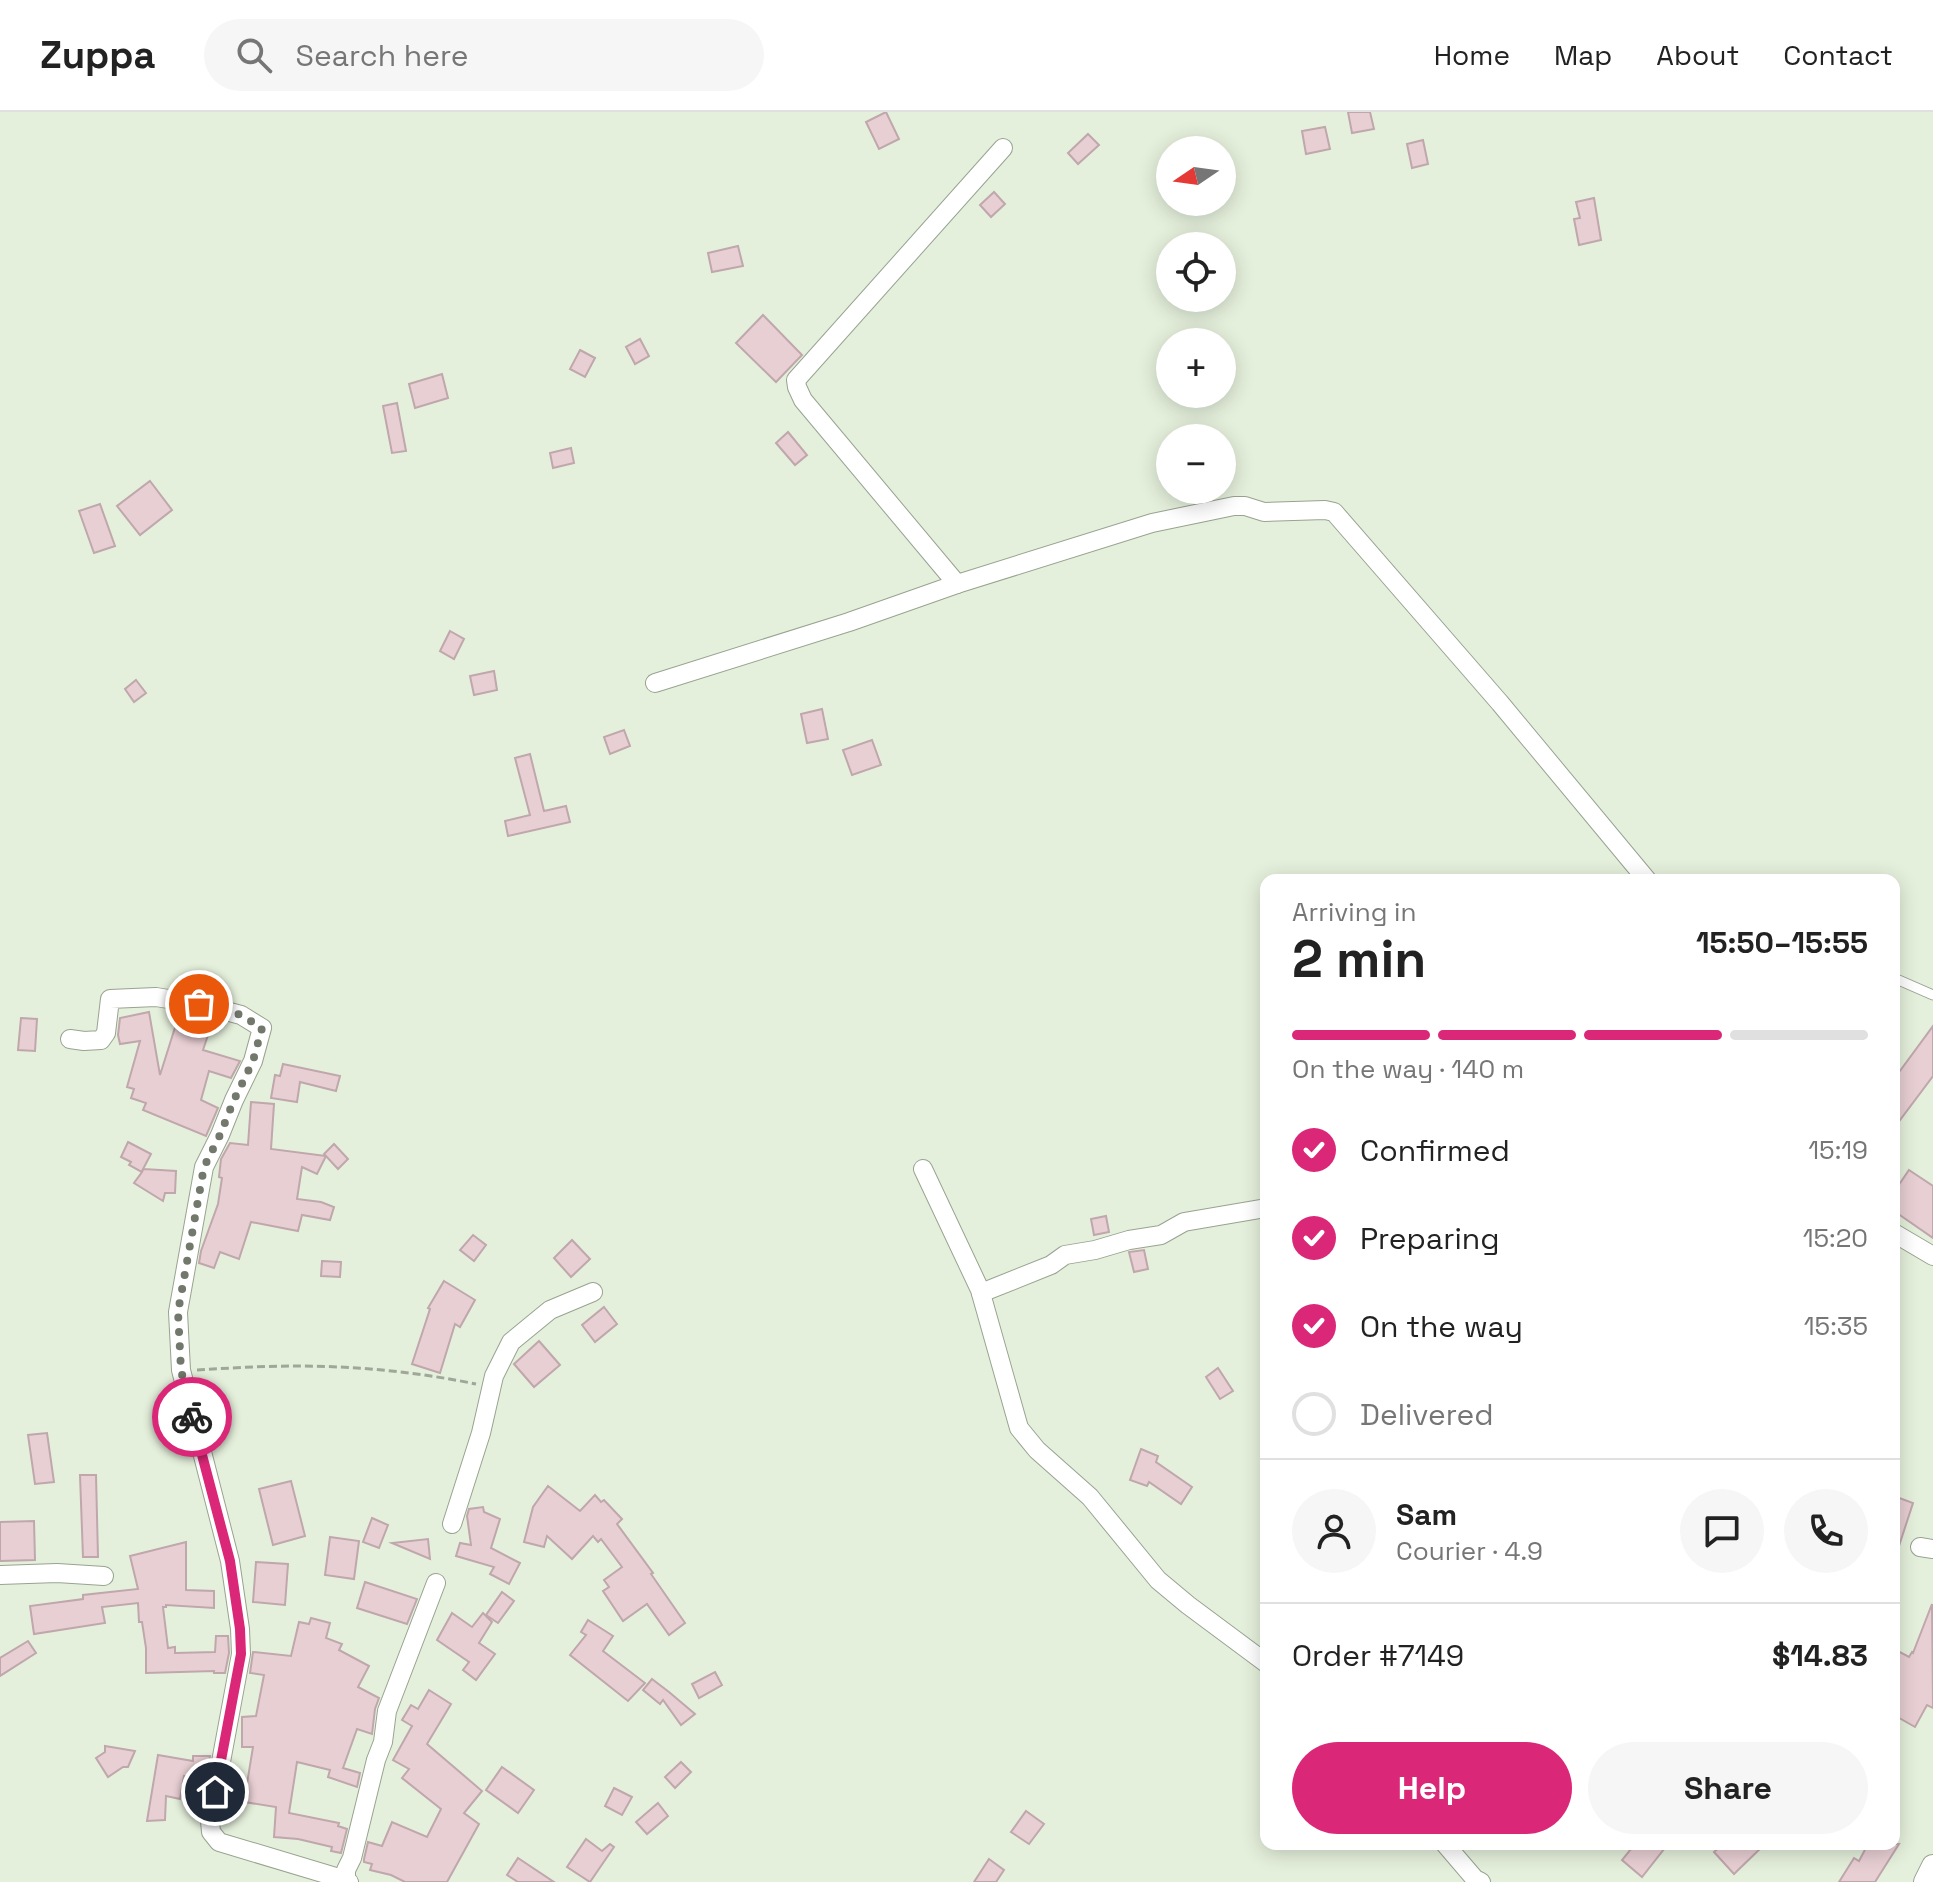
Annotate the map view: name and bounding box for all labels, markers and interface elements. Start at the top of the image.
search box [204,19,764,91]
text: Zuppa [40,31,156,79]
icon: search [232,33,276,77]
text: Search here [296,36,468,75]
text: Home [1434,37,1510,73]
text: Map [1554,37,1612,73]
text: About [1656,37,1739,73]
text: Contact [1783,37,1893,73]
north arrow [1156,136,1236,216]
map controls [1156,136,1236,504]
button: locate [1156,232,1236,312]
button: + [1156,328,1236,408]
button: − [1156,424,1236,504]
text: Arriving in [1292,895,1416,929]
text: 15:50–15:55 [1696,923,1868,962]
text: 2 min [1292,926,1426,992]
pin [165,970,233,1038]
icon: bag [177,982,221,1026]
text: On the way · 140 m [1292,1052,1524,1086]
icon: check [1292,1128,1336,1172]
text: Confirmed [1360,1131,1510,1170]
text: 15:19 [1808,1133,1868,1167]
icon: check [1292,1216,1336,1260]
text: Preparing [1360,1219,1499,1258]
text: 15:20 [1803,1221,1868,1255]
icon: check [1292,1304,1336,1348]
text: On the way [1360,1307,1523,1346]
text: 15:35 [1804,1309,1868,1343]
courier [152,1377,232,1457]
icon: bike [170,1395,214,1439]
text: Delivered [1360,1395,1494,1434]
button: person [1292,1489,1376,1573]
button: chat [1680,1489,1764,1573]
button: phone [1784,1489,1868,1573]
text: Sam [1396,1495,1457,1534]
text: Courier · 4.9 [1396,1534,1543,1568]
text: Order #7149 [1292,1636,1464,1675]
text: $14.83 [1772,1636,1868,1675]
button: Help [1292,1742,1572,1834]
button: Share [1588,1742,1868,1834]
pin [181,1758,249,1826]
icon: home [193,1770,237,1814]

